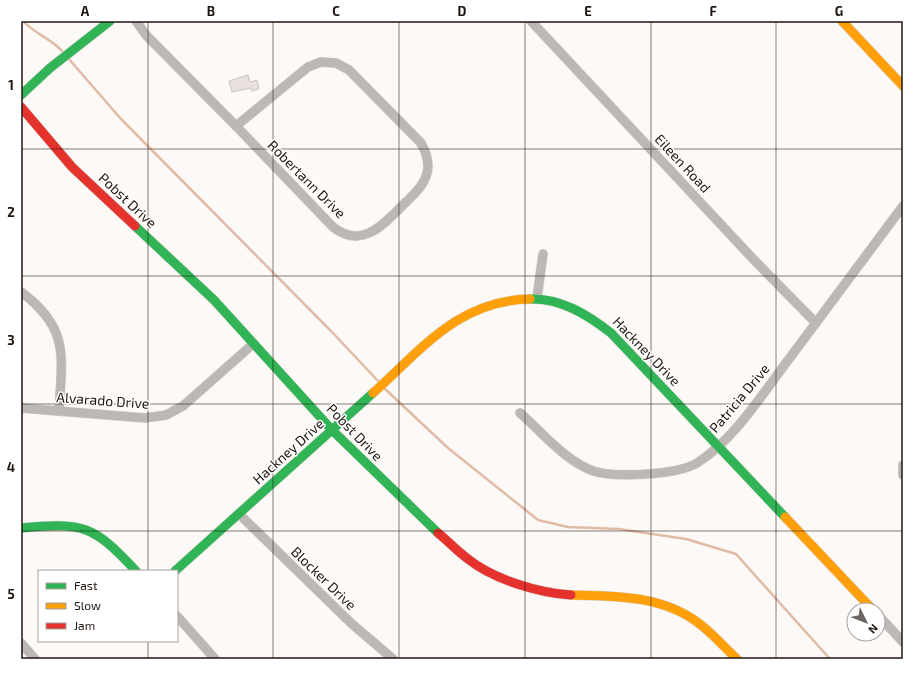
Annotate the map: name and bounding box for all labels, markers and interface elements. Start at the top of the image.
text: A [81,3,90,19]
text: B [207,3,215,19]
text: C [332,3,340,19]
text: D [458,3,467,19]
text: E [584,3,592,19]
text: F [709,3,717,19]
text: G [835,3,843,19]
text: 1 [8,77,14,93]
street label: Eileen Road [652,130,714,196]
street label: Robertann Drive [264,136,350,222]
street label: Pobst Drive [96,169,160,231]
text: 2 [7,204,15,220]
street label: Hackney Drive [610,313,684,389]
text: 3 [7,332,15,348]
street label: Patricia Drive [705,360,773,436]
street label: Alvarado Drive [56,388,150,412]
street label: Pobst Drive [324,400,386,464]
street label: Hackney Drive [249,415,327,487]
text: 4 [7,459,15,475]
street label: Blocker Drive [288,543,360,613]
legend [38,570,178,642]
text: Fast [74,578,98,592]
text: 5 [7,586,15,602]
text: Slow [74,598,101,612]
north arrow [846,602,886,642]
text: Jam [74,618,95,632]
text: N [866,622,881,637]

